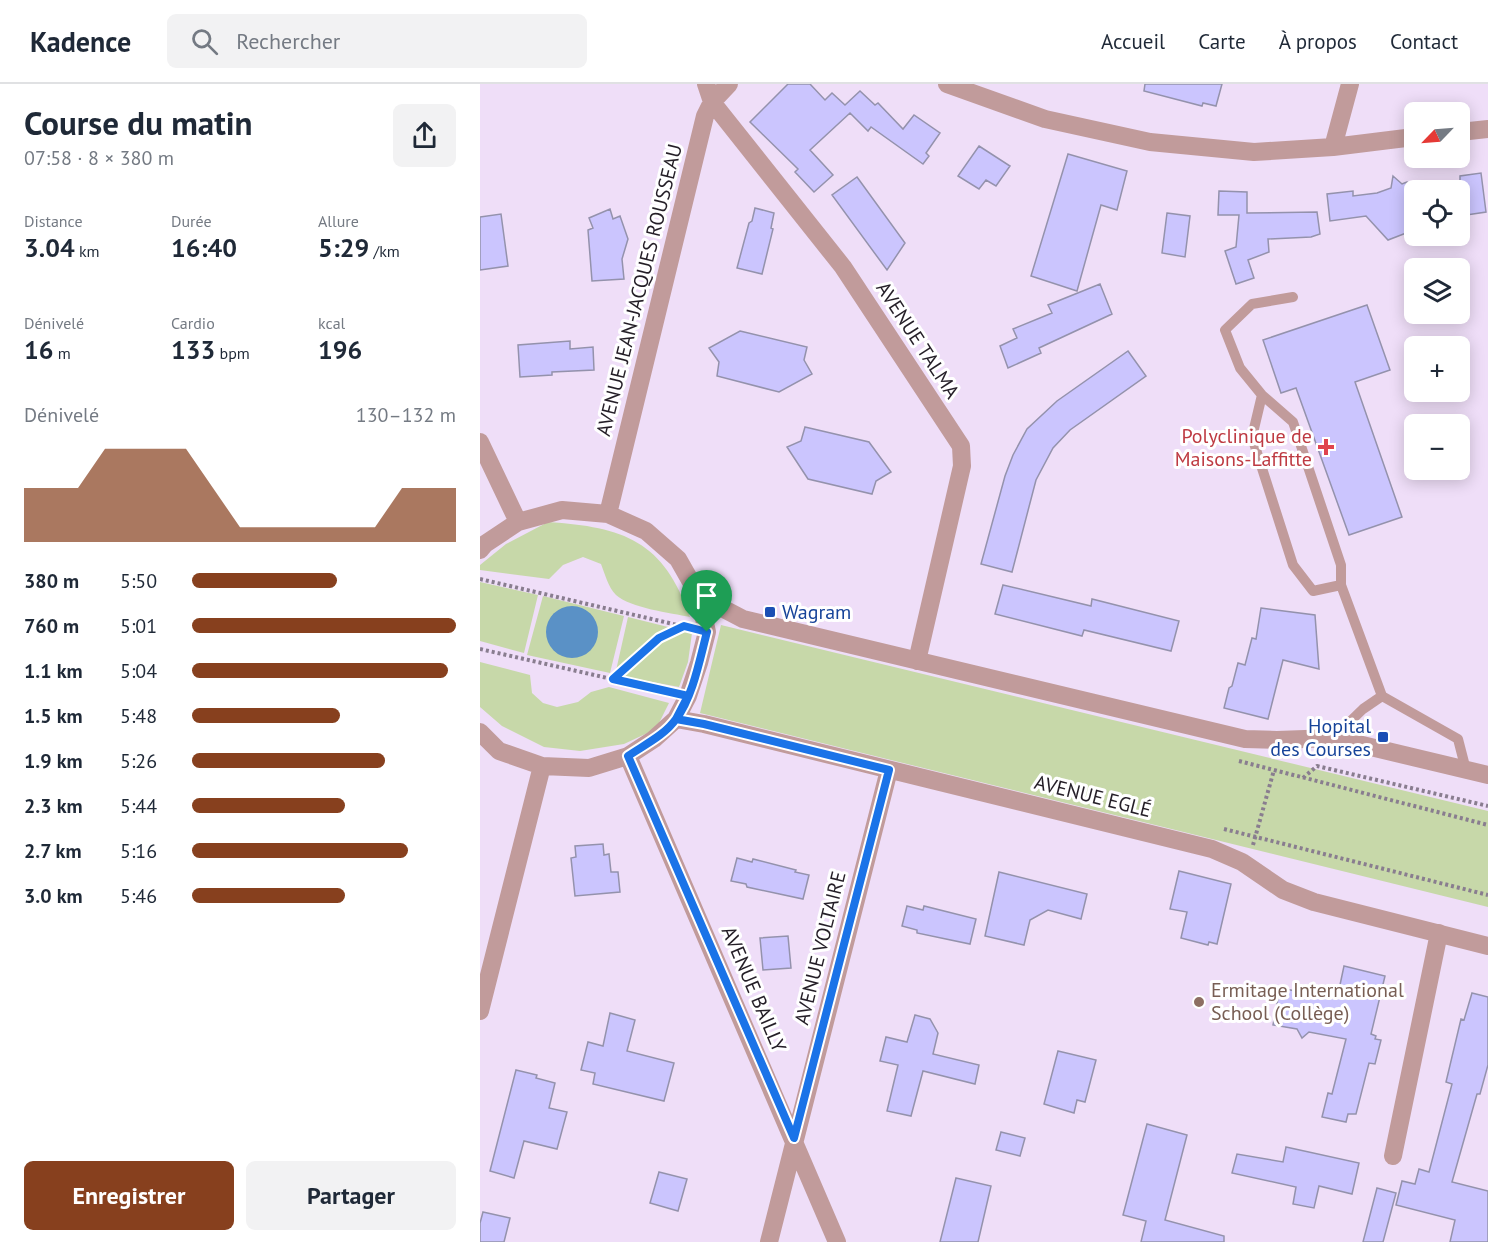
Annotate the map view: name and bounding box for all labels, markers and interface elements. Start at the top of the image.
search box [167,14,587,68]
text: Kadence [30,23,131,60]
icon: search [188,25,221,58]
text: Rechercher [236,27,340,55]
text: Accueil [1101,28,1165,55]
text: Carte [1198,28,1246,55]
text: À propos [1279,28,1357,55]
text: Contact [1390,28,1458,55]
text: Course du matin [24,101,253,144]
north arrow [1404,102,1470,168]
map controls [1404,102,1470,480]
button: share [393,104,456,167]
street label: AVENUE JEAN-JACQUES ROUSSEAU [590,141,688,439]
text: 07:58 · 8 × 380 m [24,145,174,171]
button: locate [1404,180,1470,246]
text: Distance [24,211,83,231]
text: Durée [171,211,212,231]
text: Allure [318,211,359,231]
text: 3.04 [24,231,75,264]
text: 16:40 [171,231,237,264]
text: 5:29 [318,231,369,264]
text: km [75,241,100,261]
text: /km [369,241,400,261]
button: layers [1404,258,1470,324]
street label: AVENUE TALMA [871,277,966,404]
text: Dénivelé [24,313,84,333]
text: Cardio [171,313,215,333]
text: kcal [318,313,345,333]
text: 16 [24,333,53,366]
text: 133 [171,333,215,366]
text: 196 [318,333,362,366]
button: + [1404,336,1470,402]
text: m [53,343,71,363]
text: bpm [215,343,250,363]
text: Dénivelé [24,402,99,428]
text: 130–132 m [356,402,456,428]
button: − [1404,414,1470,480]
place label: Polyclinique de Maisons-Laffitte [1175,423,1312,472]
marker: Polyclinique de Maisons-Laffitte [1317,438,1335,456]
text: 380 m [24,568,79,594]
text: 5:50 [120,568,157,594]
pin [681,570,732,632]
icon: arrive [690,579,723,612]
place label: Wagram [782,599,851,625]
marker: Wagram [763,605,777,619]
text: 760 m [24,613,79,639]
text: 5:01 [120,613,157,639]
text: 1.1 km [24,658,83,684]
text: 5:04 [120,658,157,684]
text: 1.5 km [24,703,83,729]
text: 5:48 [120,703,157,729]
place label: Hopital des Courses [1270,713,1371,762]
marker: Hopital des Courses [1376,730,1390,744]
text: 1.9 km [24,748,83,774]
text: 5:26 [120,748,157,774]
street label: AVENUE EGLÉ [1032,769,1154,823]
text: 2.3 km [24,793,83,819]
text: 5:44 [120,793,157,819]
text: 2.7 km [24,838,82,864]
text: 5:16 [120,838,157,864]
street label: AVENUE VOLTAIRE [788,869,852,1027]
text: 3.0 km [24,883,83,909]
text: 5:46 [120,883,157,909]
street label: AVENUE BAILLY [716,922,793,1057]
place label: Ermitage International School (Collège) [1211,977,1404,1026]
marker: Ermitage International School (Collège) [1192,995,1206,1009]
button: Enregistrer [24,1161,234,1230]
button: Partager [246,1161,456,1230]

